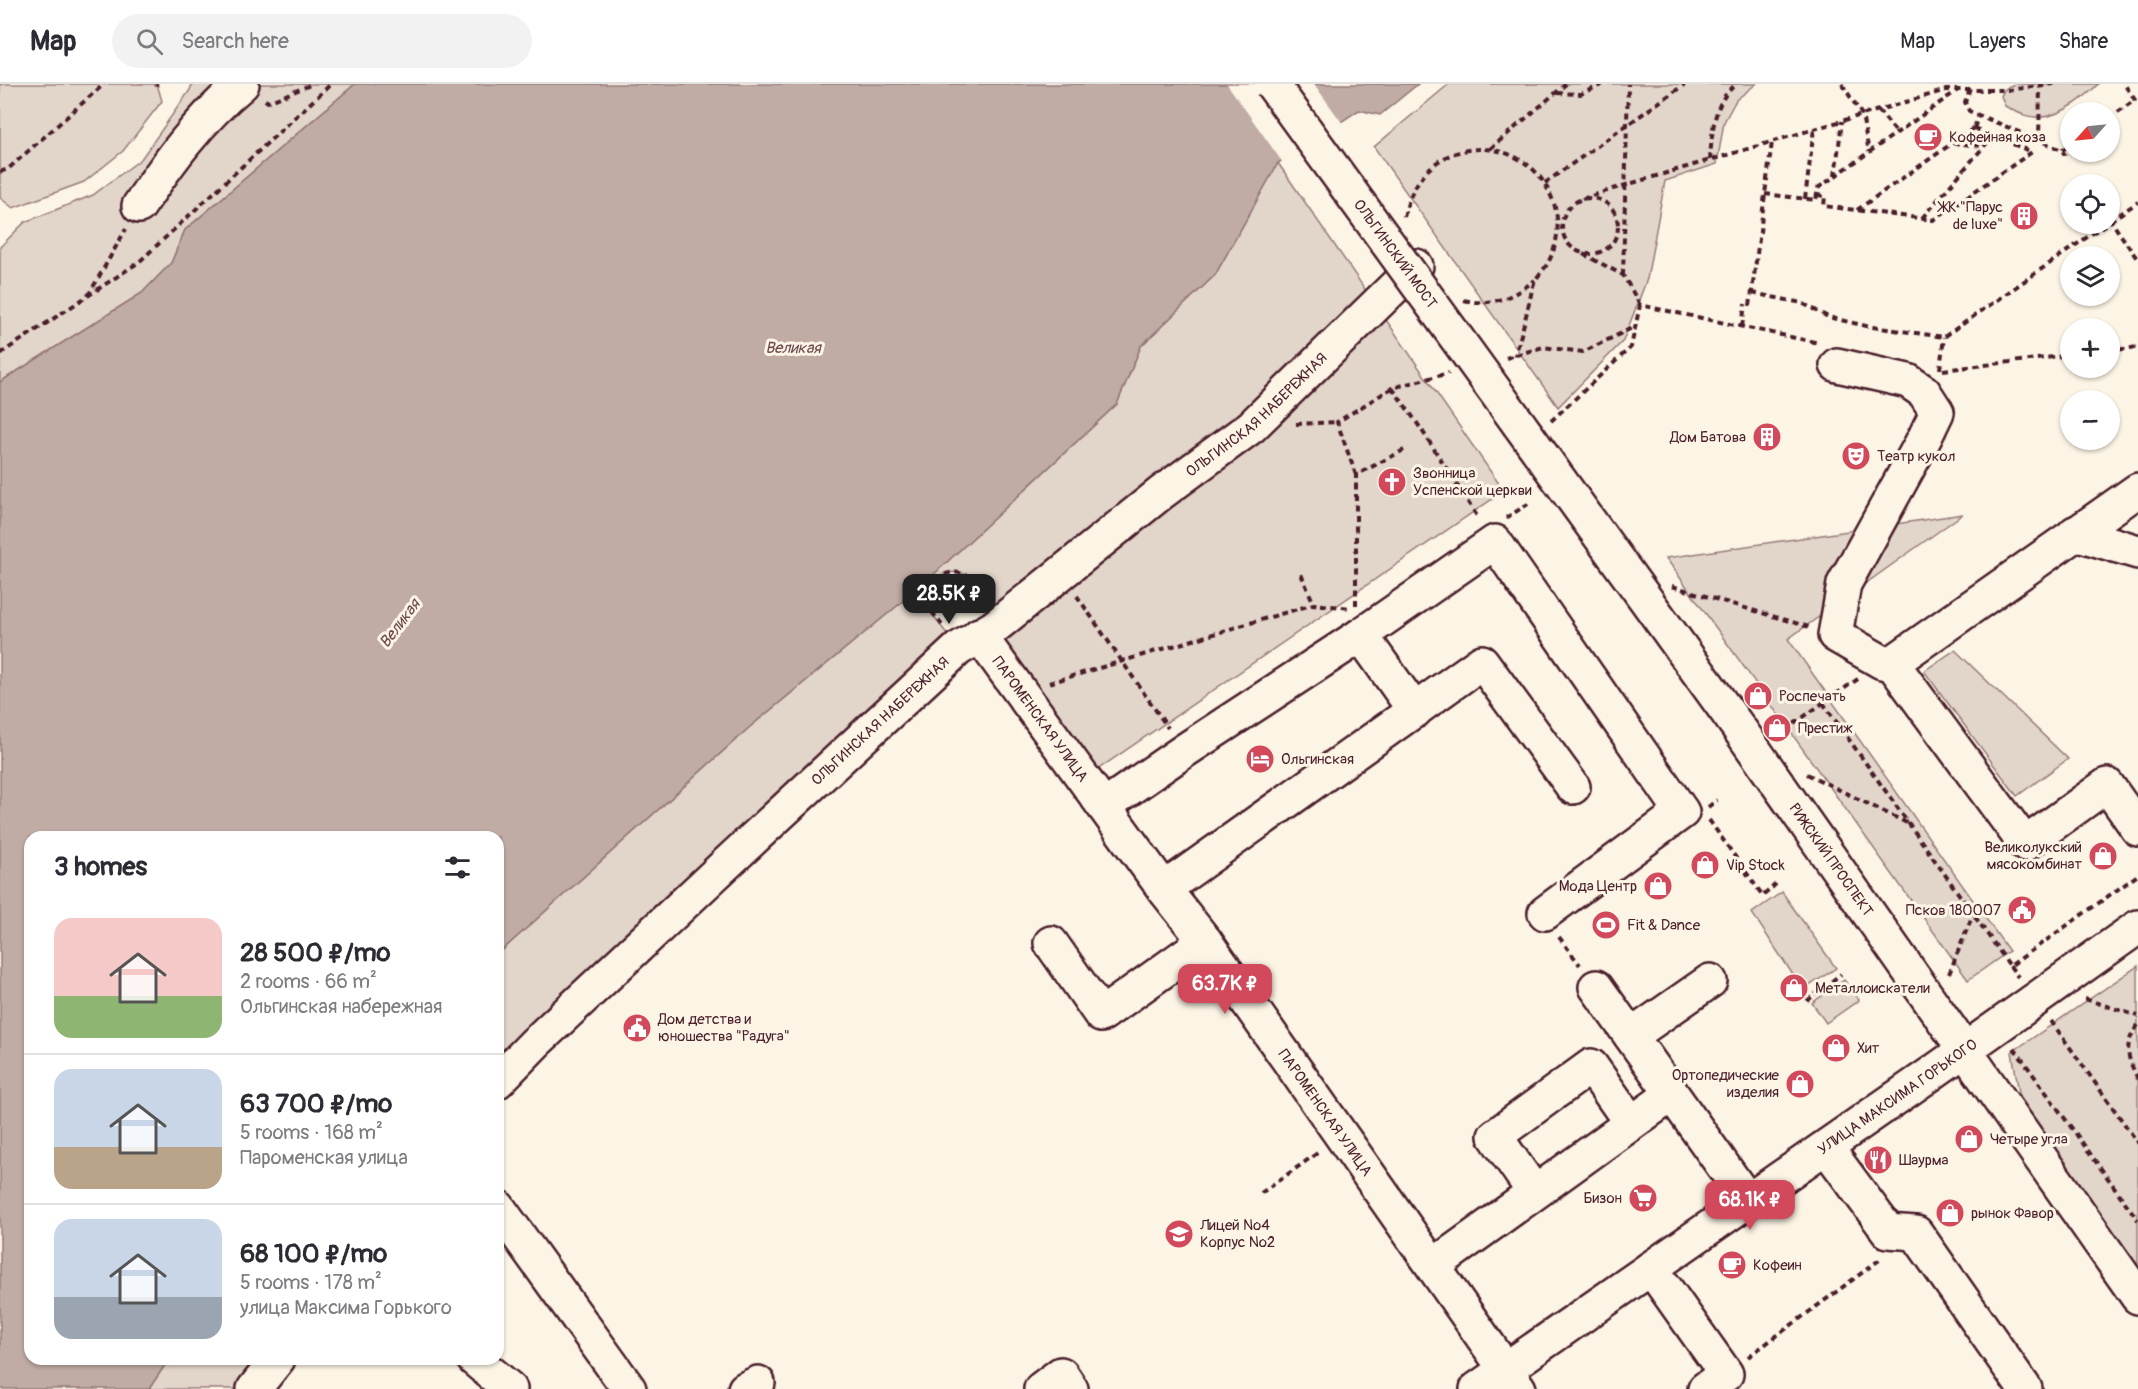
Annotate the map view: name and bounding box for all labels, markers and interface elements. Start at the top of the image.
search box [112,14,532,68]
text: Map [30,24,76,59]
icon: search [133,25,166,58]
text: Search here [181,27,289,55]
text: Map [1900,28,1935,55]
text: Layers [1968,28,2026,55]
text: Share [2059,28,2108,55]
north arrow [2060,102,2120,162]
map controls [2060,102,2120,450]
cafe icon: Кофейная коза [1912,121,1944,153]
place label: Кофейная коза [1949,128,2046,147]
button: locate [2060,174,2120,234]
street label: ОЛЬГИНСКИЙ МОСТ [1349,196,1441,313]
place label: ЖК "Парус de luxe" [1937,198,2003,234]
building icon: ЖК "Парус de luxe" [2008,200,2040,232]
button: layers [2060,246,2120,306]
button: + [2060,318,2120,378]
water label: Великая [765,338,822,358]
street label: ОЛЬГИНСКАЯ НАБЕРЕЖНАЯ [1182,349,1331,482]
button: − [2060,390,2120,450]
building icon: Дом Батова [1751,421,1783,453]
place label: Дом Батова [1669,428,1746,447]
theatre icon: Театр кукол [1840,440,1872,472]
place label: Театр кукол [1877,447,1955,466]
place label: Звонница Успенской церкви [1413,464,1532,500]
church icon: Звонница Успенской церкви [1376,466,1408,498]
pin: 28.5K ₽ [894,574,1004,625]
text: 28.5K ₽ [917,581,981,606]
water label: Великая [375,594,425,652]
street label: ОЛЬГИНСКАЯ НАБЕРЕЖНАЯ [808,653,953,790]
street label: ПАРОМЕНСКАЯ УЛИЦА [988,653,1092,786]
shop icon: Роспечать [1742,680,1774,712]
place label: Роспечать [1779,687,1846,706]
shop icon: Престиж [1761,712,1793,744]
place label: Престиж [1798,719,1853,738]
hotel icon: Ольгинская [1244,743,1276,775]
place label: Ольгинская [1281,750,1354,769]
street label: РИЖСКИЙ ПРОСПЕКТ [1785,800,1877,920]
place label: Великолукский мясокомбинат [1984,838,2082,874]
shop icon: Великолукский мясокомбинат [2087,840,2119,872]
shop icon: Vip Stock [1689,849,1721,881]
text: 3 homes [54,851,147,883]
icon: filters [441,851,474,884]
place label: Vip Stock [1726,856,1785,875]
shop icon: Мода Центр [1642,870,1674,902]
place label: Мода Центр [1559,877,1637,896]
public building icon: Псков 180007 [2006,894,2038,926]
place label: Псков 180007 [1906,901,2001,920]
sports icon: Fit & Dance [1590,909,1622,941]
place label: Fit & Dance [1627,916,1701,935]
text: 28 500 ₽/mo [240,937,391,969]
icon: home [102,942,174,1014]
pin: 63.7K ₽ [1170,964,1280,1015]
text: 2 rooms · 66 m² [240,969,377,994]
text: 63.7K ₽ [1192,971,1258,996]
shop icon: Металлоискатели [1778,972,1810,1004]
place label: Металлоискатели [1815,979,1930,998]
text: Ольгинская набережная [240,994,442,1019]
place label: Дом детства и юношества "Радуга" [657,1010,790,1046]
public building icon: Дом детства и юношества "Радуга" [621,1012,653,1044]
shop icon: Хит [1820,1032,1852,1064]
street label: УЛИЦА МАКСИМА ГОРЬКОГО [1814,1035,1981,1159]
place label: Хит [1857,1039,1880,1058]
street label: ПАРОМЕНСКАЯ УЛИЦА [1274,1046,1376,1180]
place label: Ортопедические изделия [1672,1066,1780,1102]
shop icon: Ортопедические изделия [1784,1068,1816,1100]
text: 63 700 ₽/mo [240,1088,392,1120]
icon: home [102,1093,174,1165]
text: 5 rooms · 168 m² [240,1120,383,1145]
shop icon: Четыре угла [1953,1123,1985,1155]
place label: Четыре угла [1990,1130,2068,1149]
restaurant icon: Шаурма [1862,1144,1894,1176]
text: Пароменская улица [240,1145,408,1170]
place label: Шаурма [1899,1151,1949,1170]
pin: 68.1K ₽ [1695,1180,1805,1231]
supermarket icon: Бизон [1627,1182,1659,1214]
text: 68.1K ₽ [1719,1187,1781,1212]
place label: Бизон [1584,1189,1622,1208]
shop icon: рынок Фавор [1934,1197,1966,1229]
place label: рынок Фавор [1971,1204,2054,1223]
place label: Лицей №4 Корпус №2 [1199,1216,1275,1252]
school or university icon: Лицей №4 Корпус №2 [1163,1218,1195,1250]
text: 68 100 ₽/mo [240,1238,387,1270]
icon: home [102,1243,174,1315]
cafe icon: Кофеин [1716,1249,1748,1281]
place label: Кофеин [1753,1256,1802,1275]
text: 5 rooms · 178 m² [240,1270,382,1295]
text: улица Максима Горького [240,1295,452,1320]

